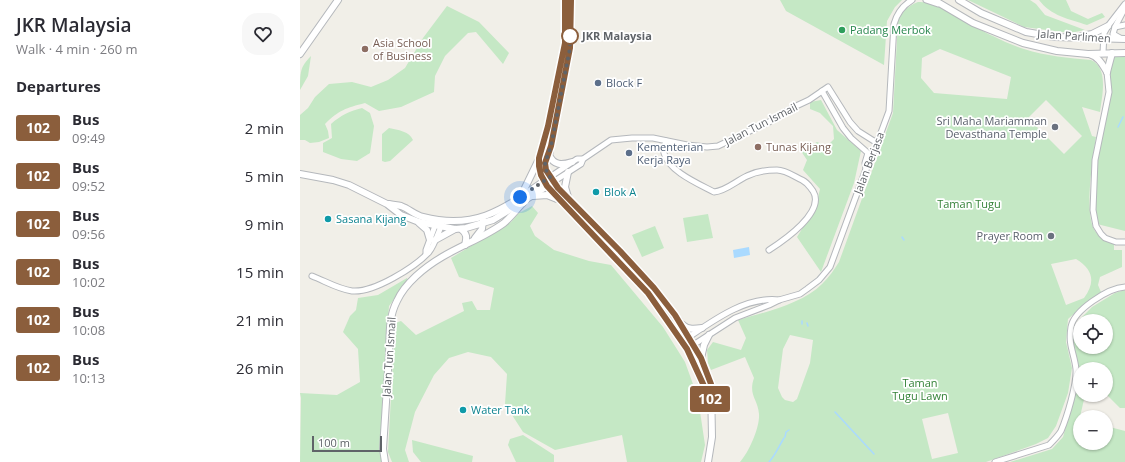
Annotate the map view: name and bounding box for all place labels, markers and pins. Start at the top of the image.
place label: Padang Merbok [850,22,931,37]
marker: Padang Merbok [837,25,847,35]
marker: JKR Malaysia [561,27,579,45]
place label: JKR Malaysia [581,28,652,43]
place label: Asia School of Business [373,35,431,63]
marker: Asia School of Business [360,44,370,54]
place label: Block F [606,75,642,90]
marker: Block F [593,78,603,88]
place label: Sri Maha Mariamman Devasthana Temple [937,113,1047,141]
marker: Sri Maha Mariamman Devasthana Temple [1050,122,1060,132]
place label: Kementerian Kerja Raya [637,139,703,167]
place label: Tunas Kijang [766,139,831,154]
marker: Tunas Kijang [753,142,763,152]
marker: Kementerian Kerja Raya [624,148,634,158]
place label: Blok A [604,184,636,199]
marker: Blok A [591,187,601,197]
place label: Sasana Kijang [336,211,406,226]
marker: Sasana Kijang [323,214,333,224]
place label: Prayer Room [977,228,1043,243]
marker: Prayer Room [1046,231,1056,241]
place label: Water Tank [471,402,530,417]
marker: Water Tank [458,405,468,415]

